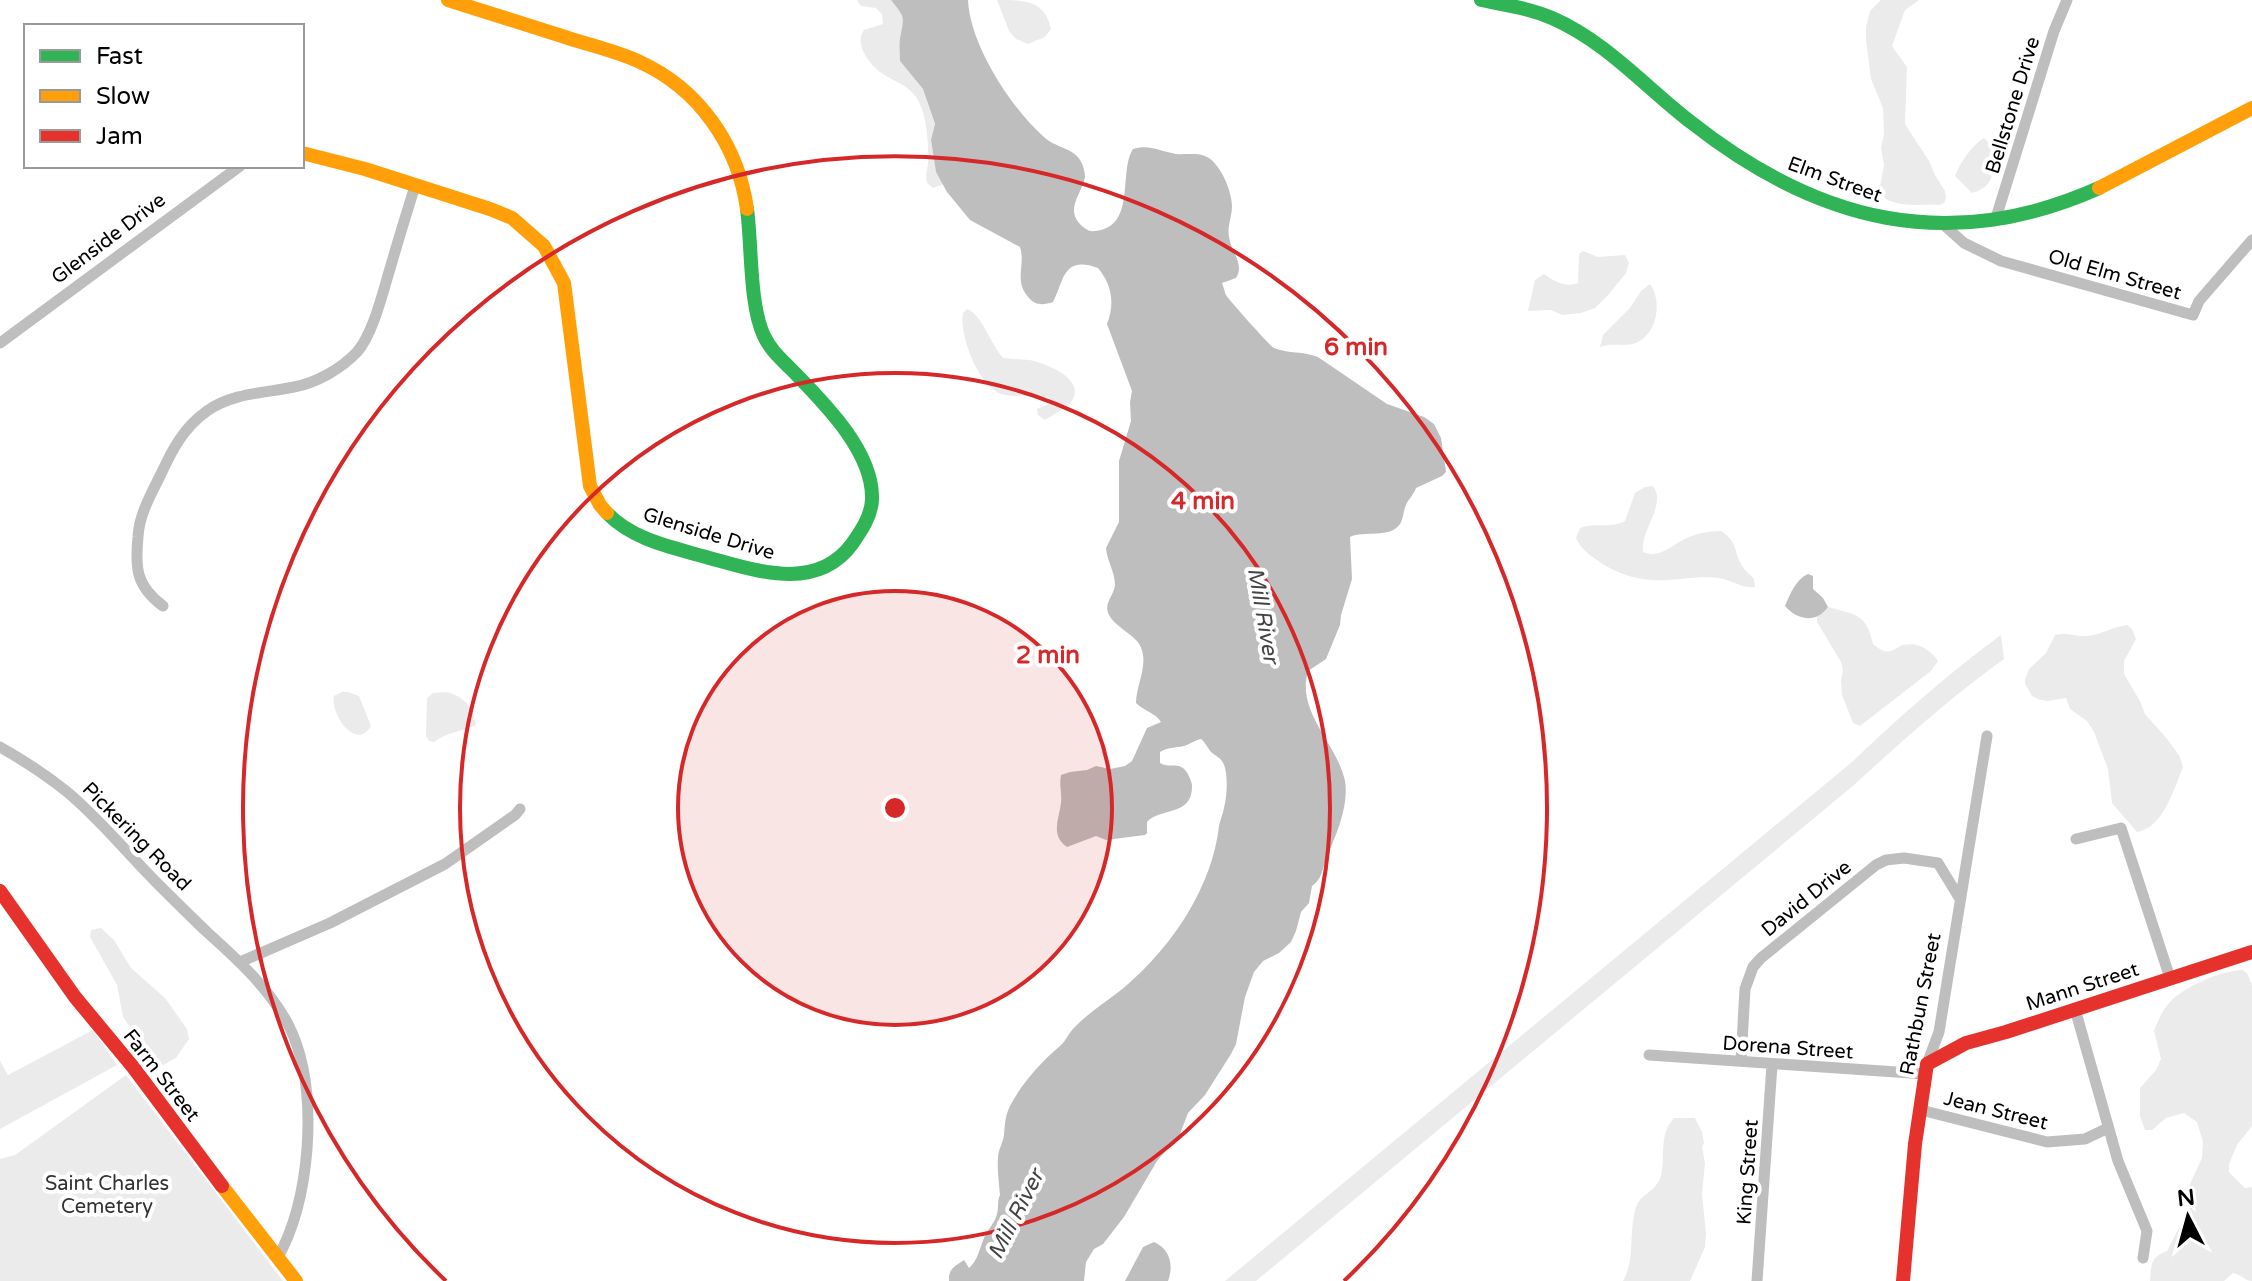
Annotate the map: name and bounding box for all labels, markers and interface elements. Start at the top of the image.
legend [24,24,304,168]
street label: Bellstone Drive [1981,34,2045,177]
text: Fast [96,42,143,71]
text: Slow [96,82,150,111]
text: Jam [96,122,143,151]
street label: Elm Street [1784,152,1885,208]
street label: Glenside Drive [47,188,170,289]
street label: Old Elm Street [2045,244,2184,306]
text: 6 min [1324,333,1388,362]
text: 4 min [1171,487,1235,516]
street label: Glenside Drive [640,503,778,565]
water label: Mill River [1242,565,1285,668]
text: 2 min [1016,641,1080,670]
street label: Pickering Road [77,777,196,896]
centre of rings [881,794,909,822]
street label: David Drive [1757,855,1856,942]
street label: Rathbun Street [1895,931,1947,1077]
street label: Mann Street [2023,957,2142,1016]
street label: Farm Street [118,1025,205,1127]
street label: Dorena Street [1722,1031,1855,1065]
street label: Jean Street [1941,1086,2051,1136]
street label: King Street [1732,1118,1764,1226]
water label: Mill River [982,1163,1051,1263]
park label: Saint Charles Cemetery [45,1172,169,1219]
north arrow [2148,1177,2228,1257]
text: N [2176,1184,2196,1212]

